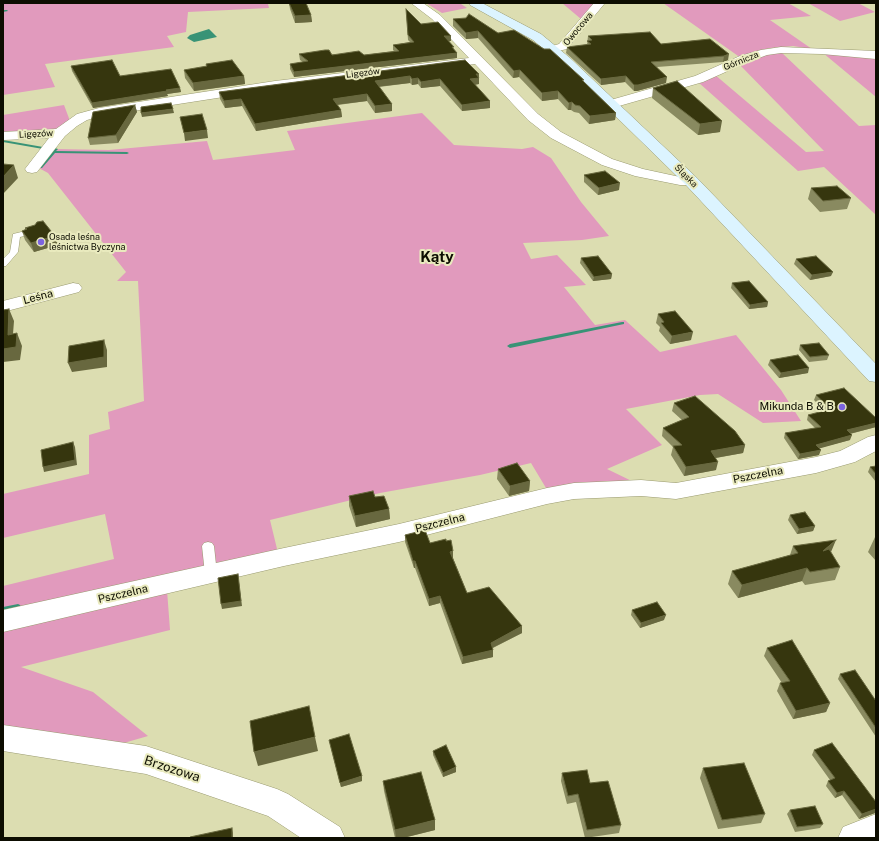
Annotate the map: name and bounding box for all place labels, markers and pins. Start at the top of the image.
place label: Osada leśna leśnictwa Byczyna [49,232,126,253]
marker: Osada leśna leśnictwa Byczyna [36,237,46,247]
place label: Mikunda B & B [759,400,834,414]
marker: Mikunda B & B [837,402,847,412]

